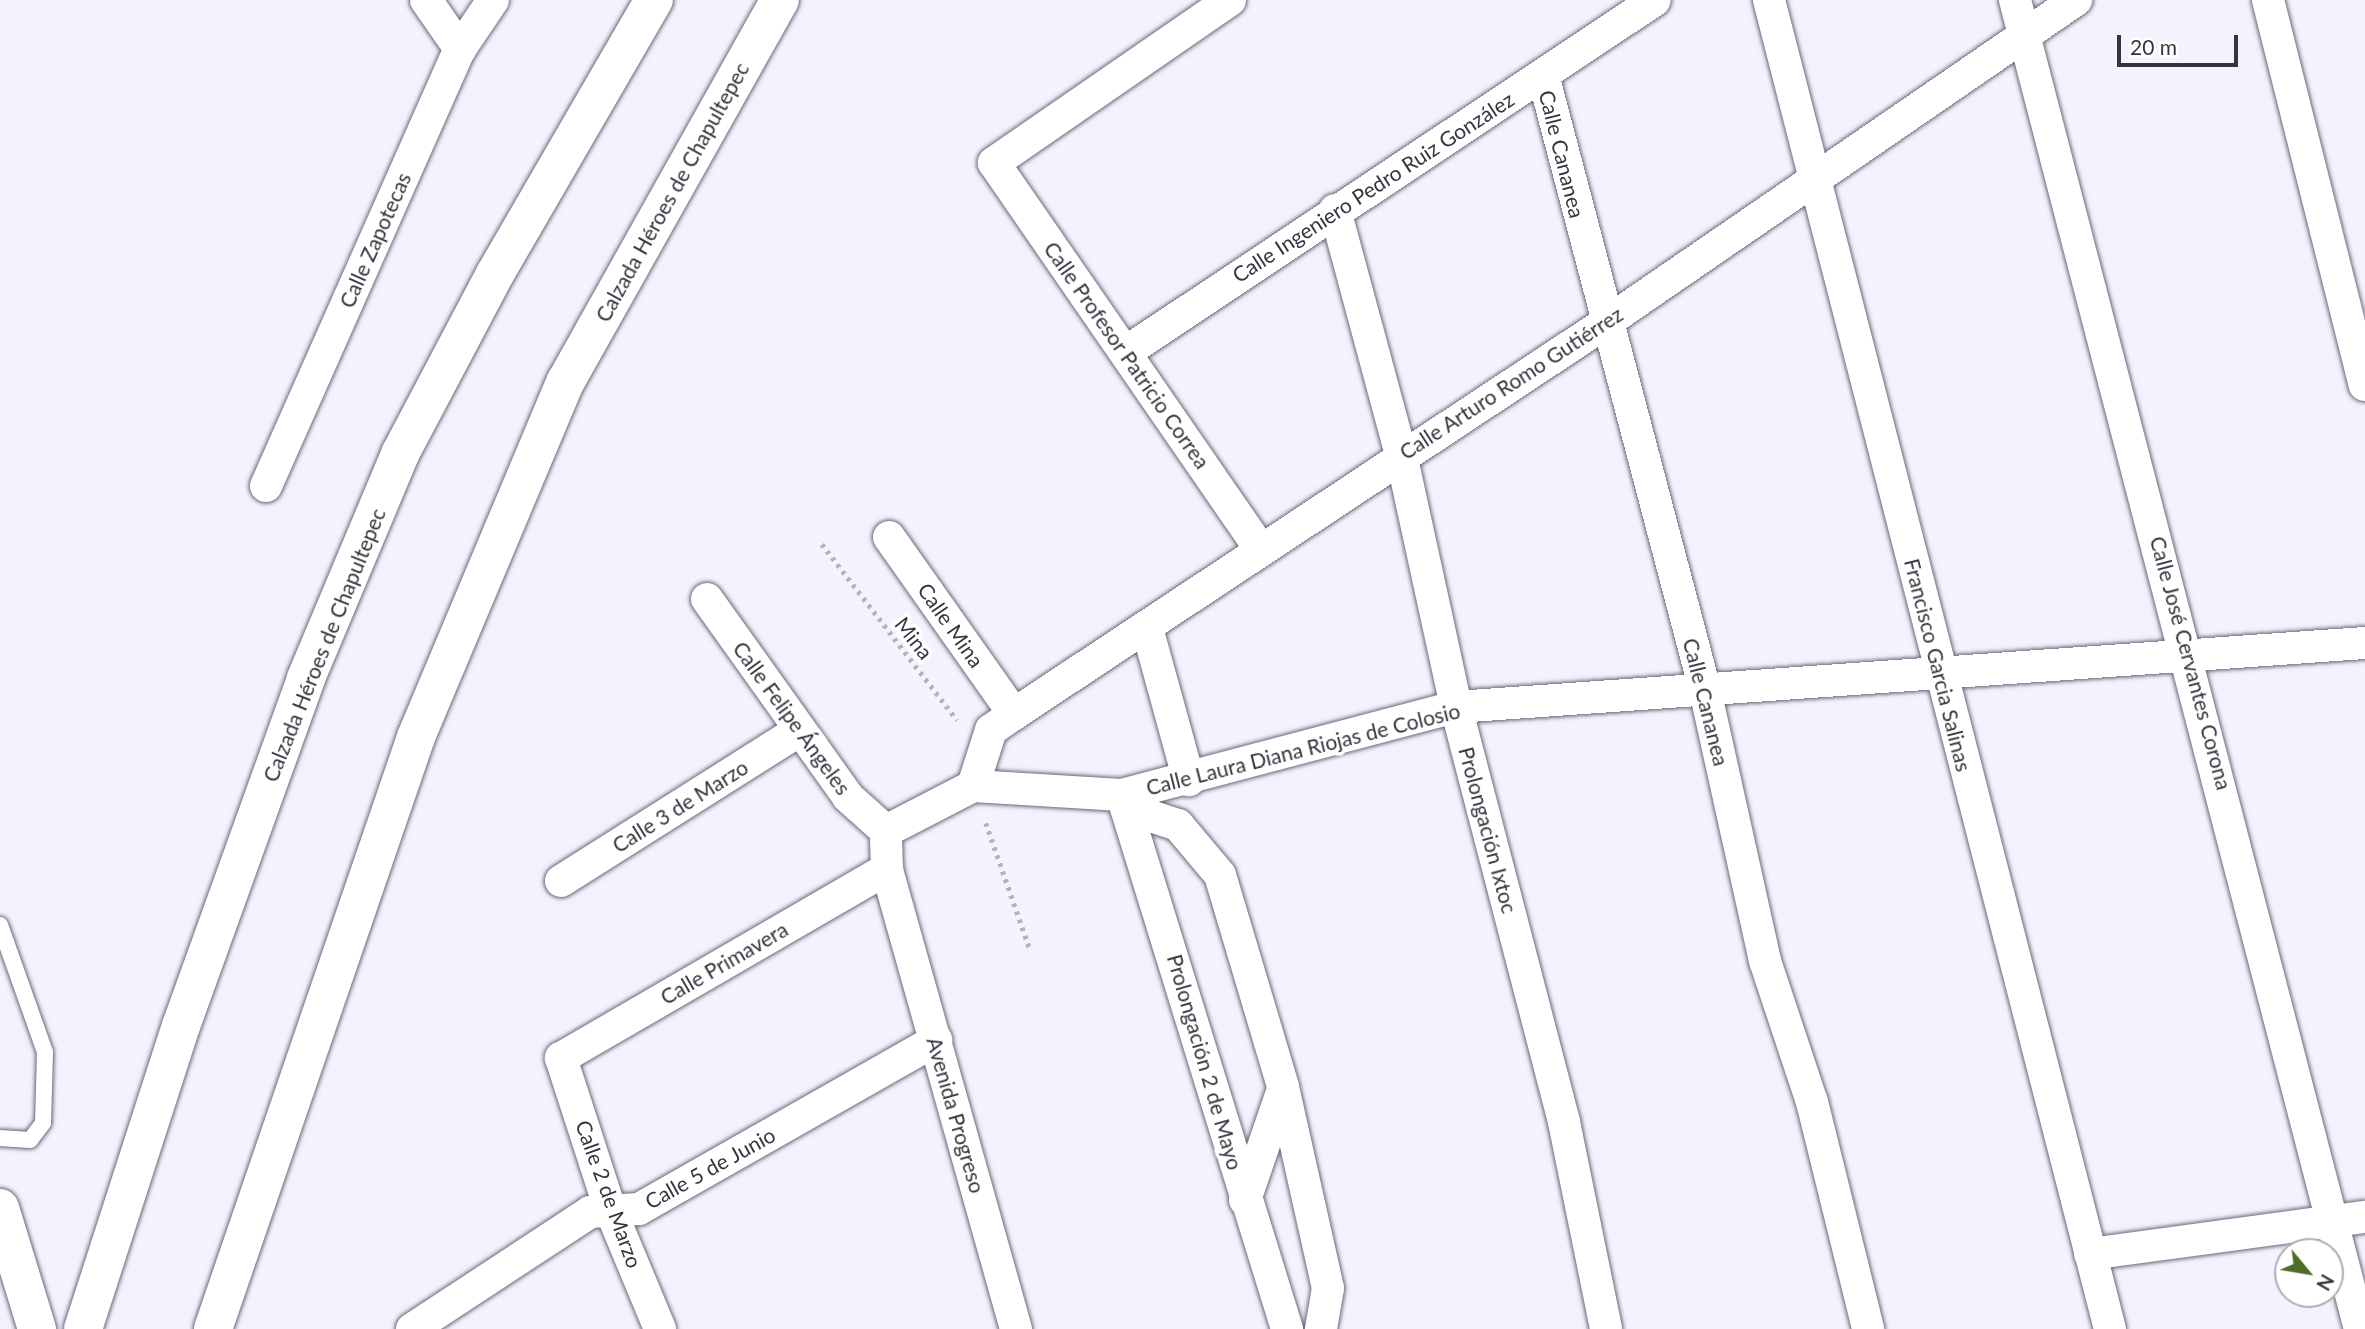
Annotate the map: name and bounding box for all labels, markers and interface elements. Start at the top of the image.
scale bar [2120,21,2241,65]
text: 20 m [2130,34,2177,59]
street label: Calzada Héroes de Chapultepec [590,58,754,326]
street label: Calle Ingeniero Pedro Ruiz González [1228,86,1518,288]
street label: Calle Cananea [1534,88,1590,220]
street label: Calle Zapotecas [334,168,416,312]
street label: Calle Profesor Patricio Correa [1039,237,1215,473]
street label: Calle Arturo Romo Gutiérrez [1394,301,1628,465]
street label: Calzada Héroes de Chapultepec [257,505,391,785]
street label: Calle José Cervantes Corona [2145,533,2237,793]
street label: Francisco Garcia Salinas [1899,556,1977,774]
street label: Calle Mina [913,578,989,672]
street label: Mina [890,612,938,664]
street label: Calle Felipe Ángeles [728,636,856,800]
street label: Calle Cananea [1678,636,1734,768]
street label: Calle Laura Diana Riojas de Colosio [1143,698,1463,800]
street label: Prolongación Ixtoc [1454,744,1522,916]
street label: Calle 3 de Marzo [608,754,752,858]
street label: Calle Primavera [656,916,792,1010]
street label: Prolongación 2 de Mayo [1162,951,1248,1173]
street label: Avenida Progreso [922,1034,990,1196]
street label: Calle 2 de Marzo [571,1117,647,1271]
street label: Calle 5 de Junio [640,1122,780,1214]
north arrow [2274,1238,2344,1308]
text: N [2312,1271,2340,1295]

